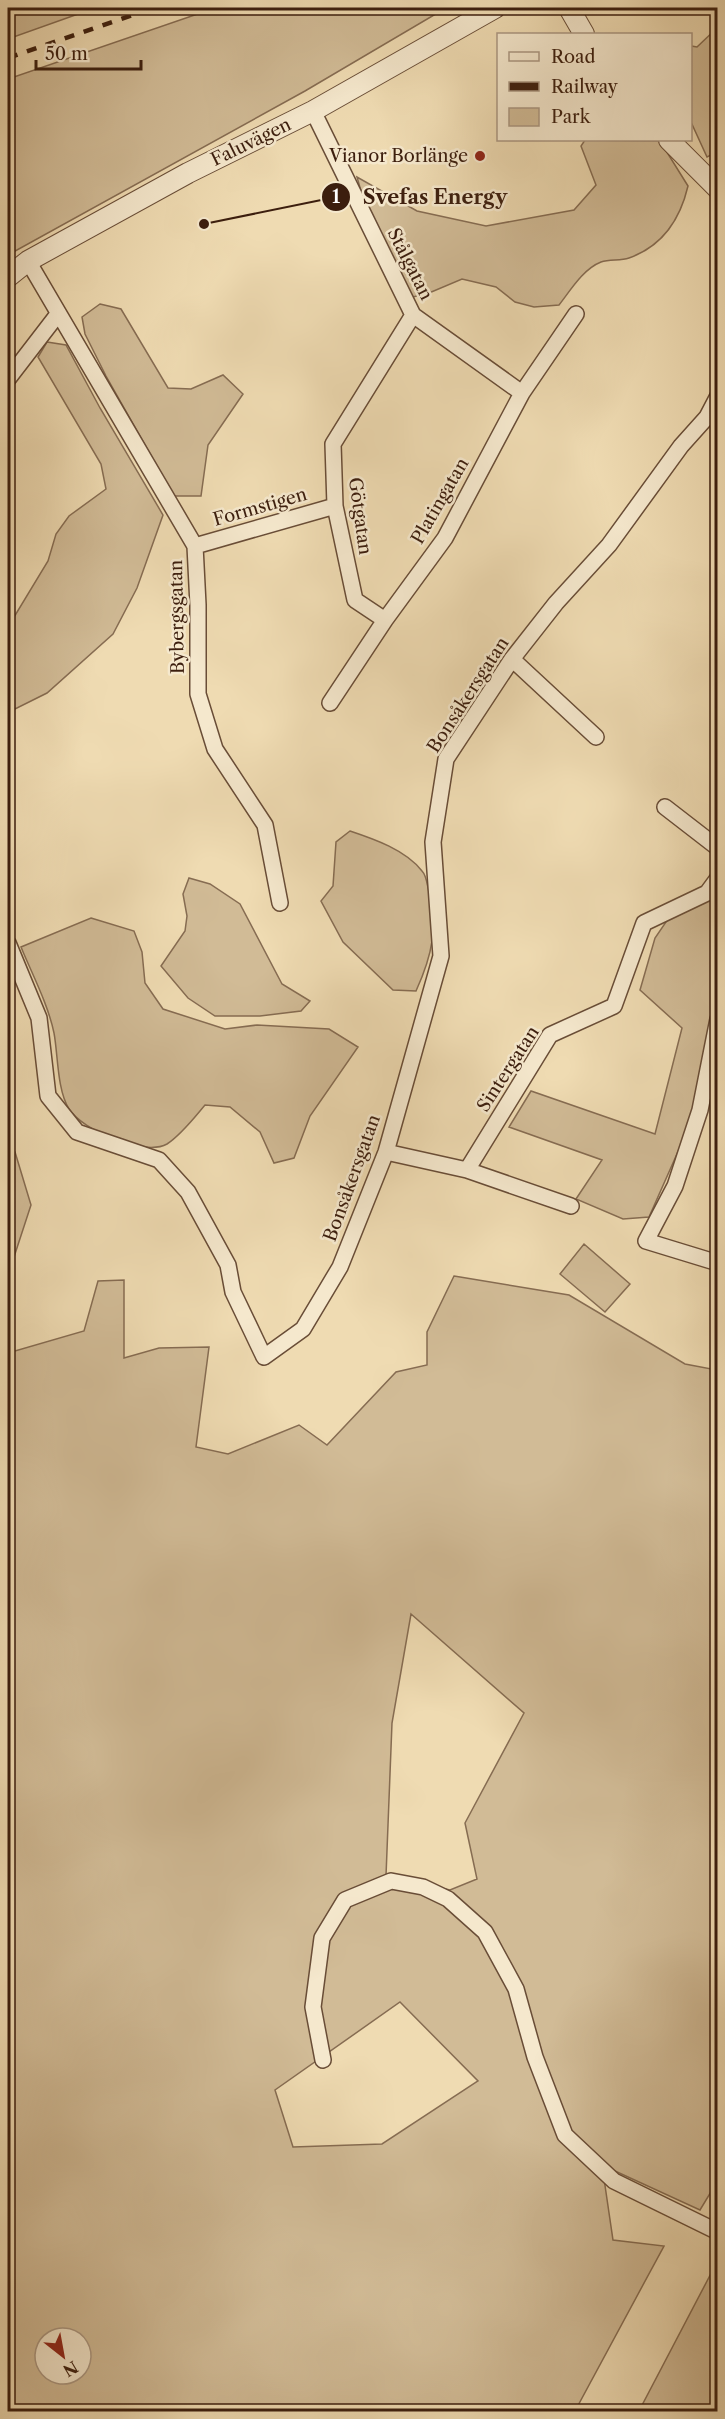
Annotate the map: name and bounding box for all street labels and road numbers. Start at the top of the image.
street label: Faluvägen [207,113,295,171]
street label: Stålgatan [382,224,438,304]
street label: Platingatan [406,454,474,548]
street label: Götgatan [344,476,376,556]
street label: Formstigen [211,483,309,531]
street label: Bybergsgatan [165,560,189,674]
street label: Bonsåkersgatan [422,633,514,757]
street label: Sintergatan [472,1022,544,1116]
street label: Bonsåkersgatan [319,1112,385,1244]

